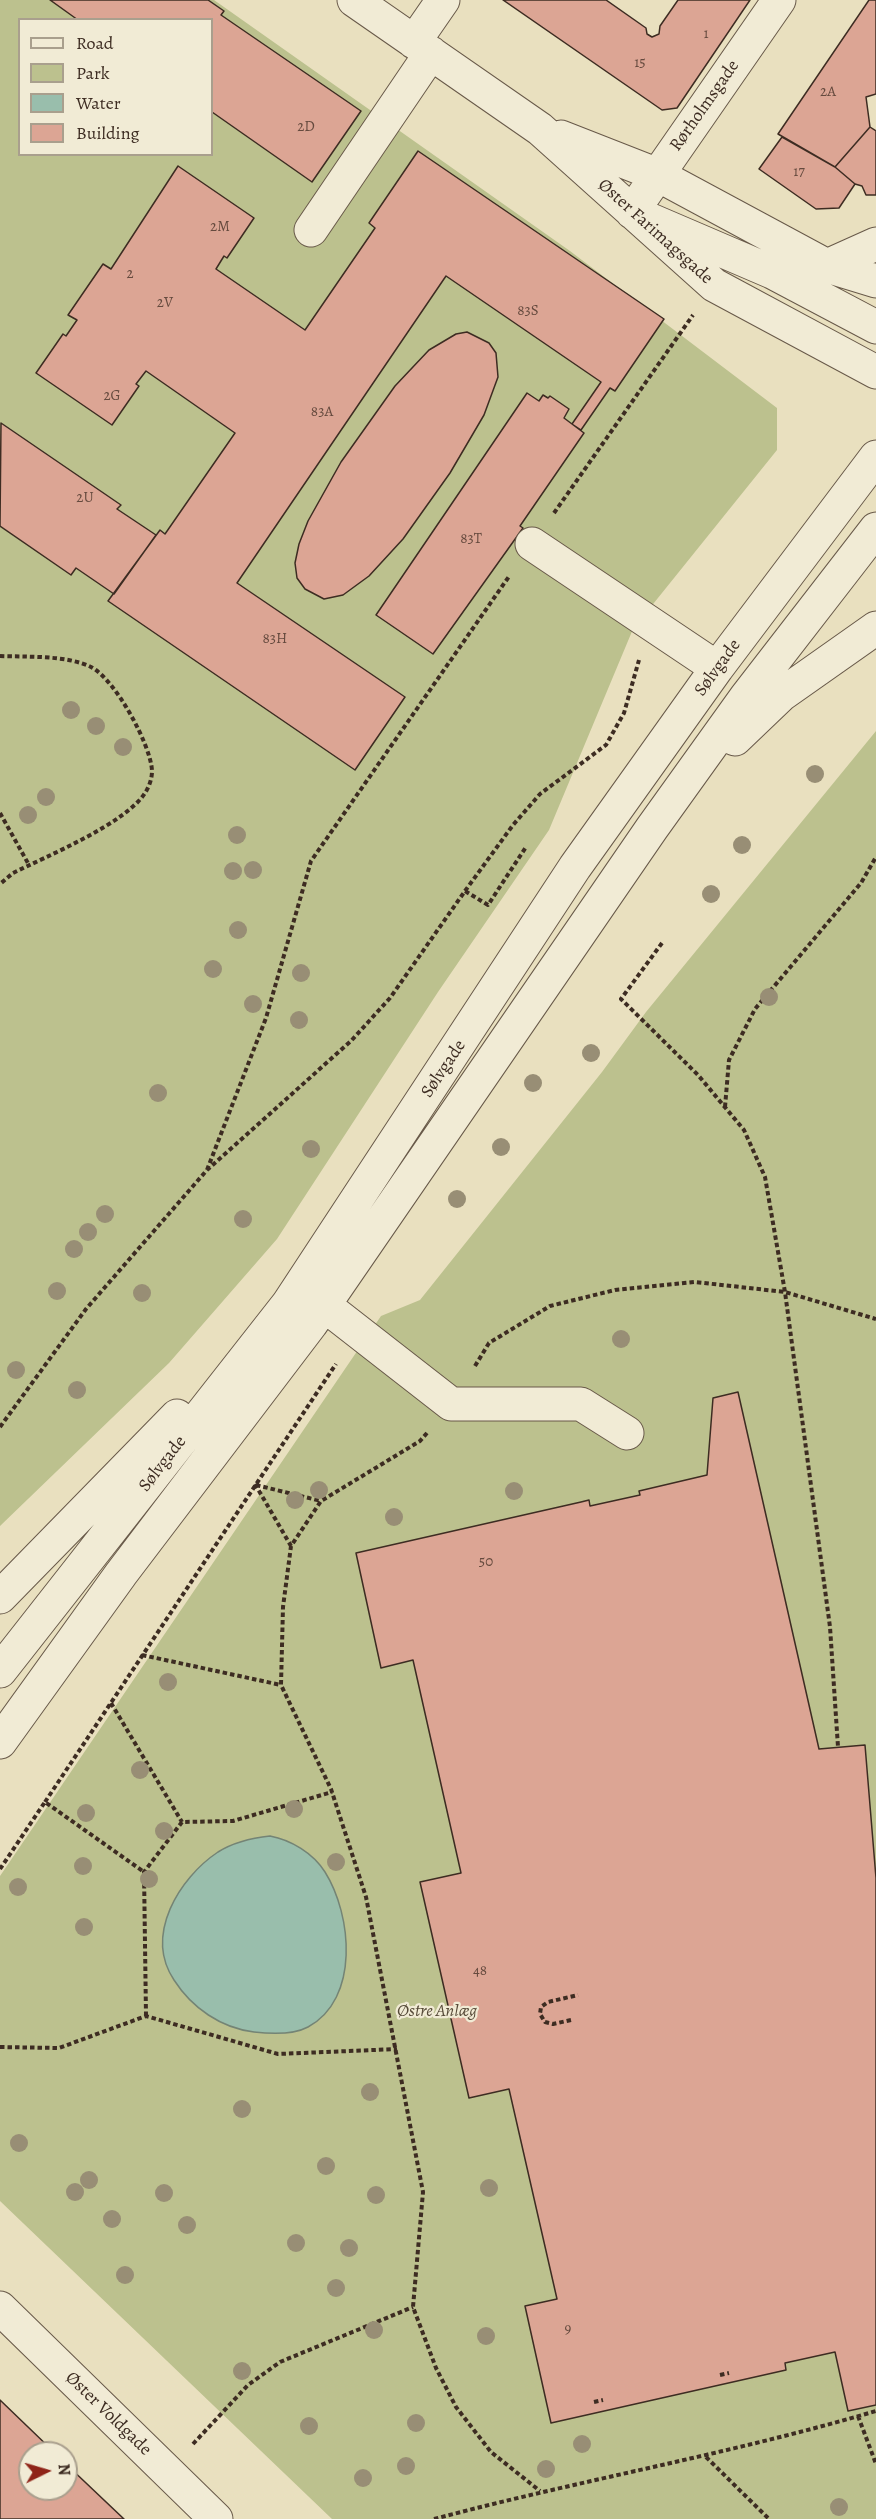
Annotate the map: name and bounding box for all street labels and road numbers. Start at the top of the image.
street label: Rørholmsgade [666,56,744,156]
street label: Øster Farimagsgade [593,175,717,289]
street label: Sølvgade [690,635,746,701]
street label: Sølvgade [417,1036,471,1102]
street label: Sølvgade [134,1432,192,1496]
street label: Øster Voldgade [60,2367,156,2461]

